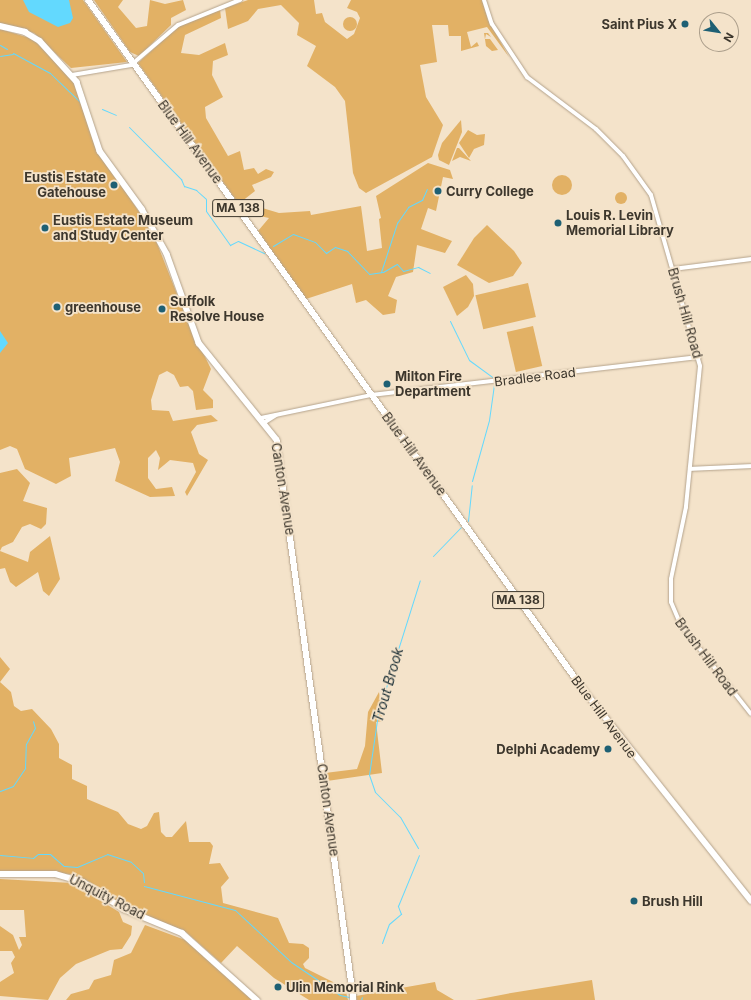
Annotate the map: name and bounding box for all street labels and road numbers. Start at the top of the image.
street label: Blue Hill Avenue [155,97,225,187]
road number: MA 138 [212,198,264,218]
street label: Brush Hill Road [665,266,705,360]
street label: Bradlee Road [493,364,577,390]
street label: Blue Hill Avenue [379,409,449,499]
street label: Canton Avenue [268,442,298,536]
road number: MA 138 [492,590,544,610]
street label: Brush Hill Road [672,615,740,699]
street label: Blue Hill Avenue [568,673,640,761]
street label: Canton Avenue [314,763,342,857]
street label: Unquity Road [66,871,148,923]

